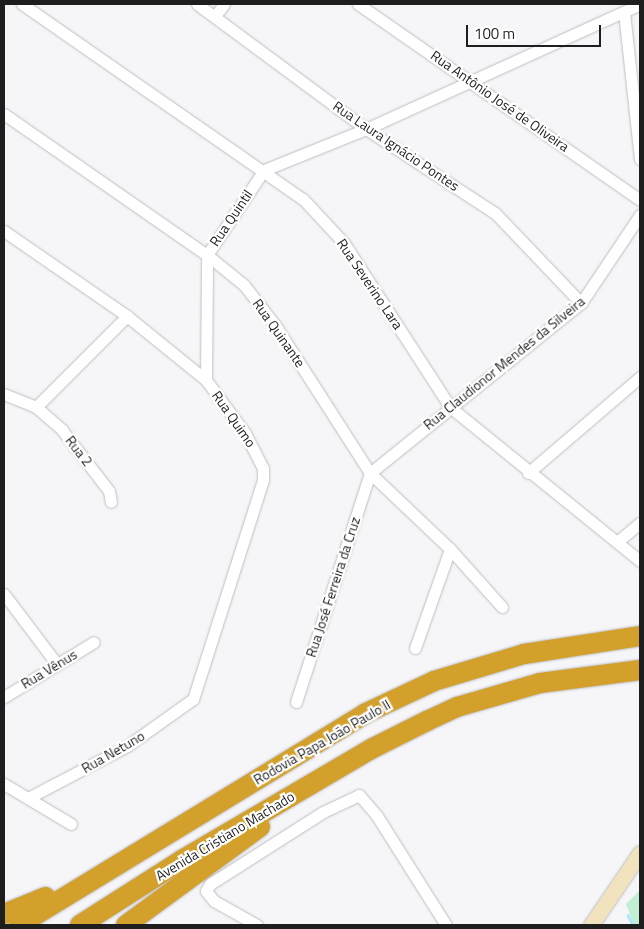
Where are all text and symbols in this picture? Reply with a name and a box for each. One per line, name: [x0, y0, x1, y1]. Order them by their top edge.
scale bar: [469, 15, 604, 47]
text: 100 m: [474, 22, 515, 45]
street label: Rua Antônio José de Oliveira: [428, 47, 572, 155]
street label: Rua Laura Ignácio Pontes: [330, 98, 462, 194]
street label: Rua Quintil: [206, 187, 256, 249]
street label: Rua Severino Lara: [333, 235, 407, 333]
street label: Rua Claudionor Mendes da Silveira: [420, 293, 588, 433]
street label: Rua Quinante: [249, 295, 309, 371]
street label: Rua Quimo: [208, 388, 260, 450]
street label: Rua 2: [62, 432, 96, 470]
street label: Rua José Ferreira da Cruz: [302, 515, 364, 659]
street label: Rua Vênus: [18, 646, 80, 692]
street label: Rodovia Papa João Paulo II: [251, 696, 393, 788]
street label: Rua Netuno: [79, 727, 147, 777]
street label: Avenida Cristiano Machado: [153, 788, 297, 884]

